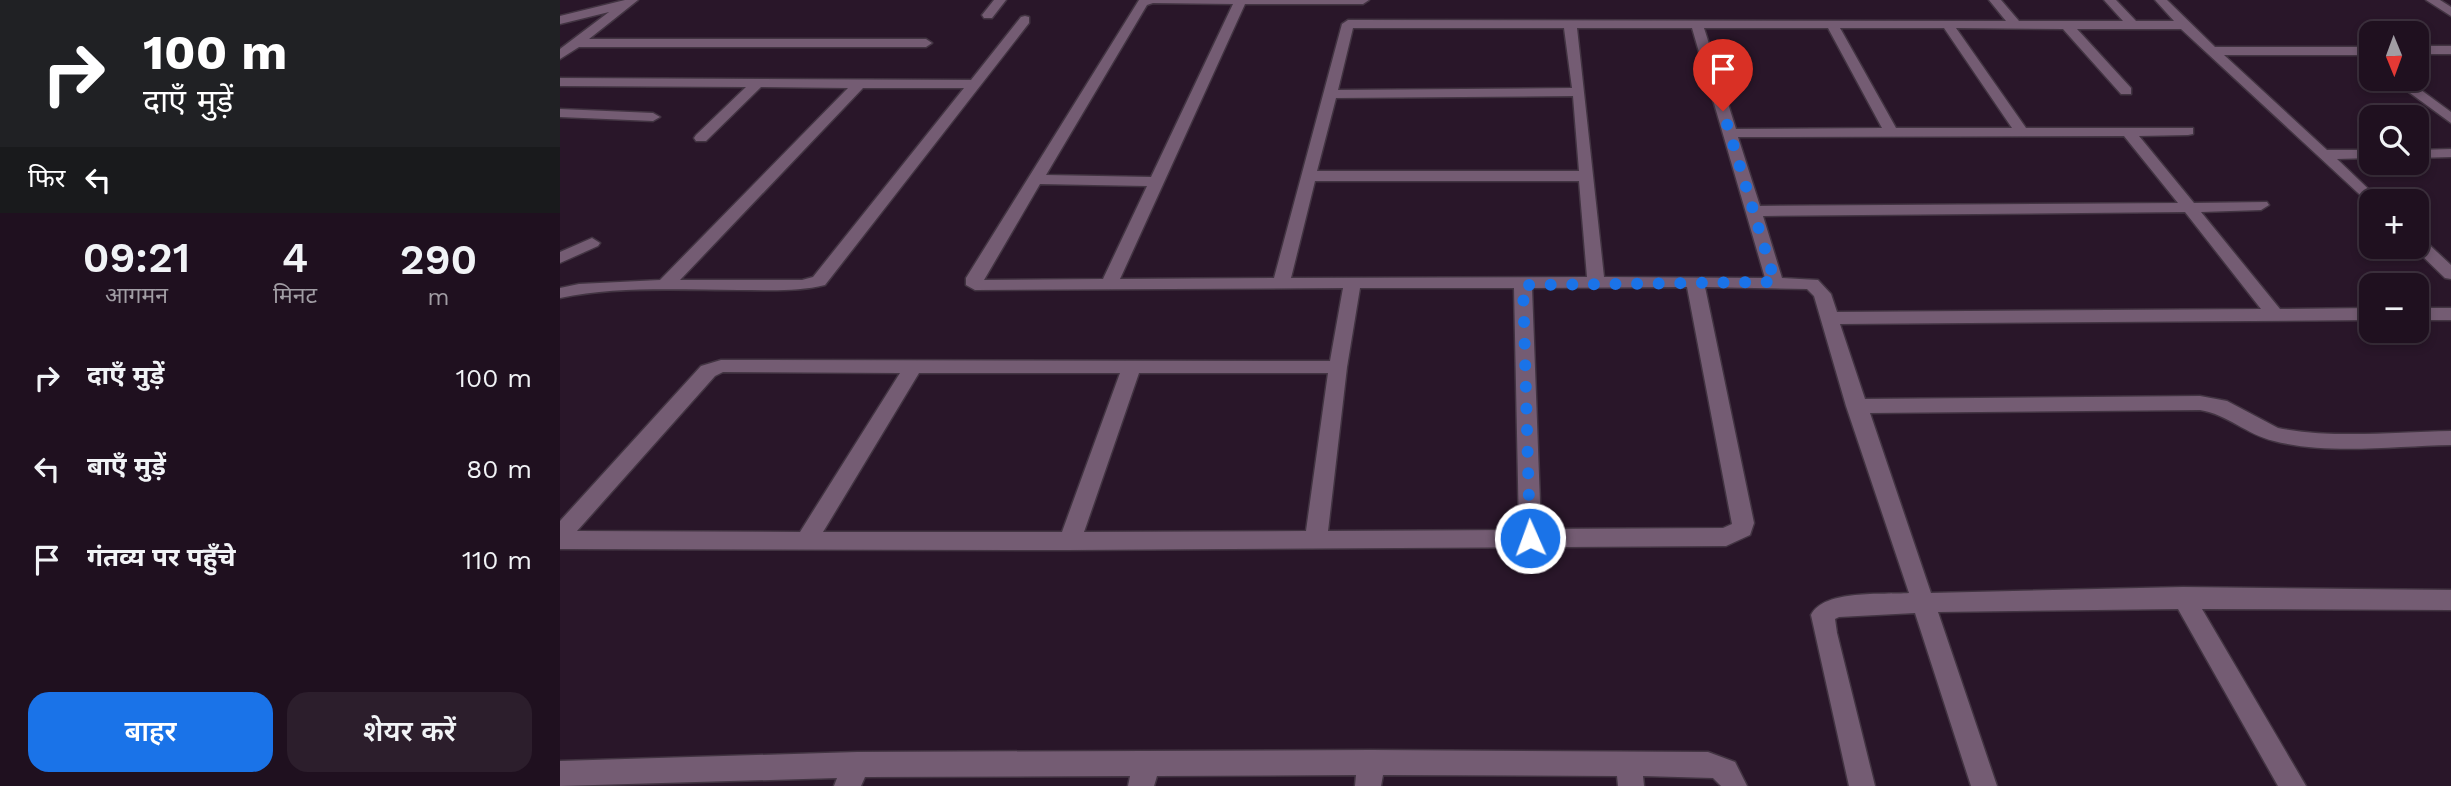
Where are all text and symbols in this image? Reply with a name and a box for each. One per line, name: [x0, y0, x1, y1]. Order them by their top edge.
north arrow: [2359, 21, 2429, 91]
map controls: [2359, 21, 2429, 343]
text: 100 m: [143, 23, 287, 81]
icon: right: [28, 28, 119, 119]
pin: [1693, 39, 1753, 111]
icon: arrive: [1704, 50, 1742, 88]
text: दाएँ मुड़ें: [143, 82, 233, 120]
button: search: [2359, 105, 2429, 175]
icon: left: [79, 161, 117, 199]
text: फिर: [28, 163, 65, 193]
button: +: [2359, 189, 2429, 259]
text: 09:21: [83, 233, 190, 282]
text: 4: [282, 233, 308, 282]
text: 290: [400, 235, 477, 284]
button: −: [2359, 273, 2429, 343]
text: आगमन: [105, 282, 168, 309]
text: मिनट: [273, 282, 317, 309]
text: m: [428, 284, 450, 311]
icon: right: [28, 359, 66, 397]
text: दाएँ मुड़ें: [87, 360, 164, 390]
text: 100 m: [456, 363, 532, 393]
icon: left: [28, 450, 66, 488]
text: बाएँ मुड़ें: [87, 451, 166, 481]
text: 80 m: [466, 454, 532, 484]
position arrow: [1493, 501, 1567, 575]
icon: arrive: [28, 541, 66, 579]
text: गंतव्य पर पहुँचे: [87, 542, 236, 572]
text: 110 m: [462, 545, 532, 575]
button: बाहर: [28, 692, 273, 772]
button: शेयर करें: [287, 692, 532, 772]

